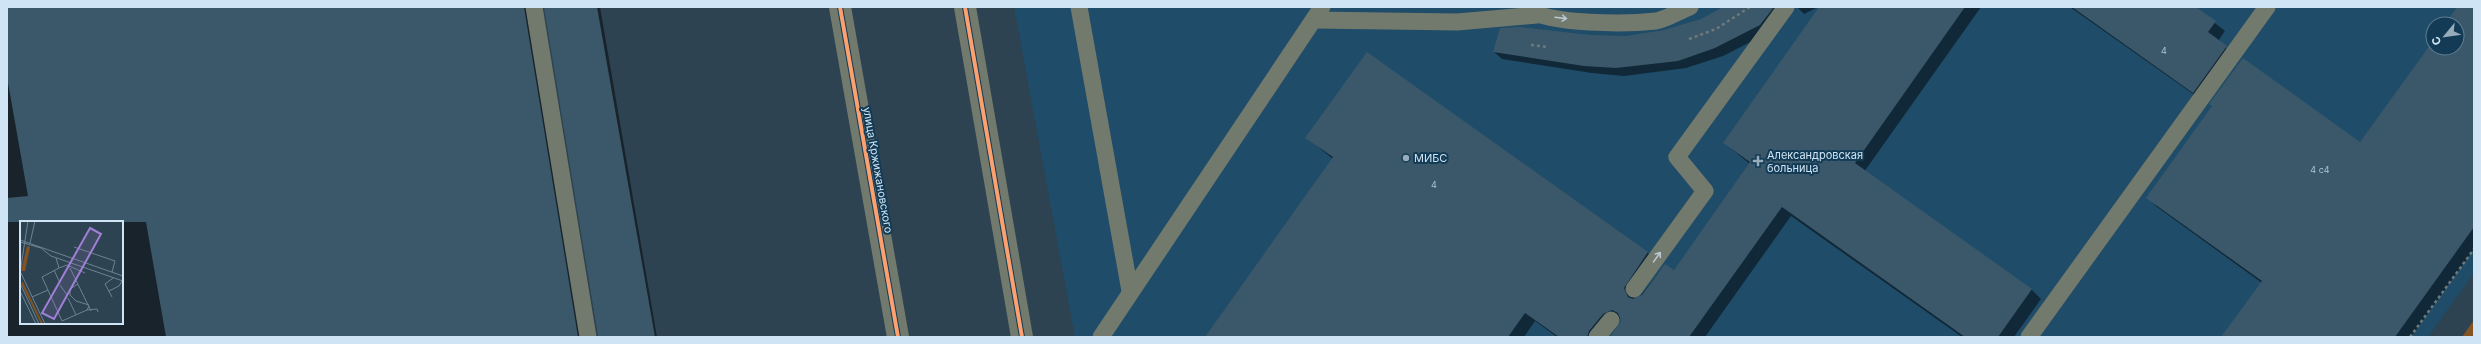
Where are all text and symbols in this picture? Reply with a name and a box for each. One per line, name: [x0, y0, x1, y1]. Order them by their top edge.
one-way arrow: [1554, 14, 1567, 22]
north arrow: [2425, 16, 2465, 56]
text: С: [2428, 34, 2444, 48]
house number: 4: [2161, 45, 2167, 56]
street label: улица Кржижановского: [860, 106, 896, 235]
place label: Александровская больница: [1767, 148, 1863, 175]
place label: МИБС: [1414, 151, 1447, 165]
marker: МИБС: [1401, 153, 1411, 163]
marker: Александровская больница: [1752, 155, 1764, 167]
house number: 4 с4: [2310, 164, 2330, 175]
house number: 4: [1431, 179, 1437, 190]
inset map: [20, 221, 123, 324]
one-way arrow: [1653, 252, 1661, 263]

